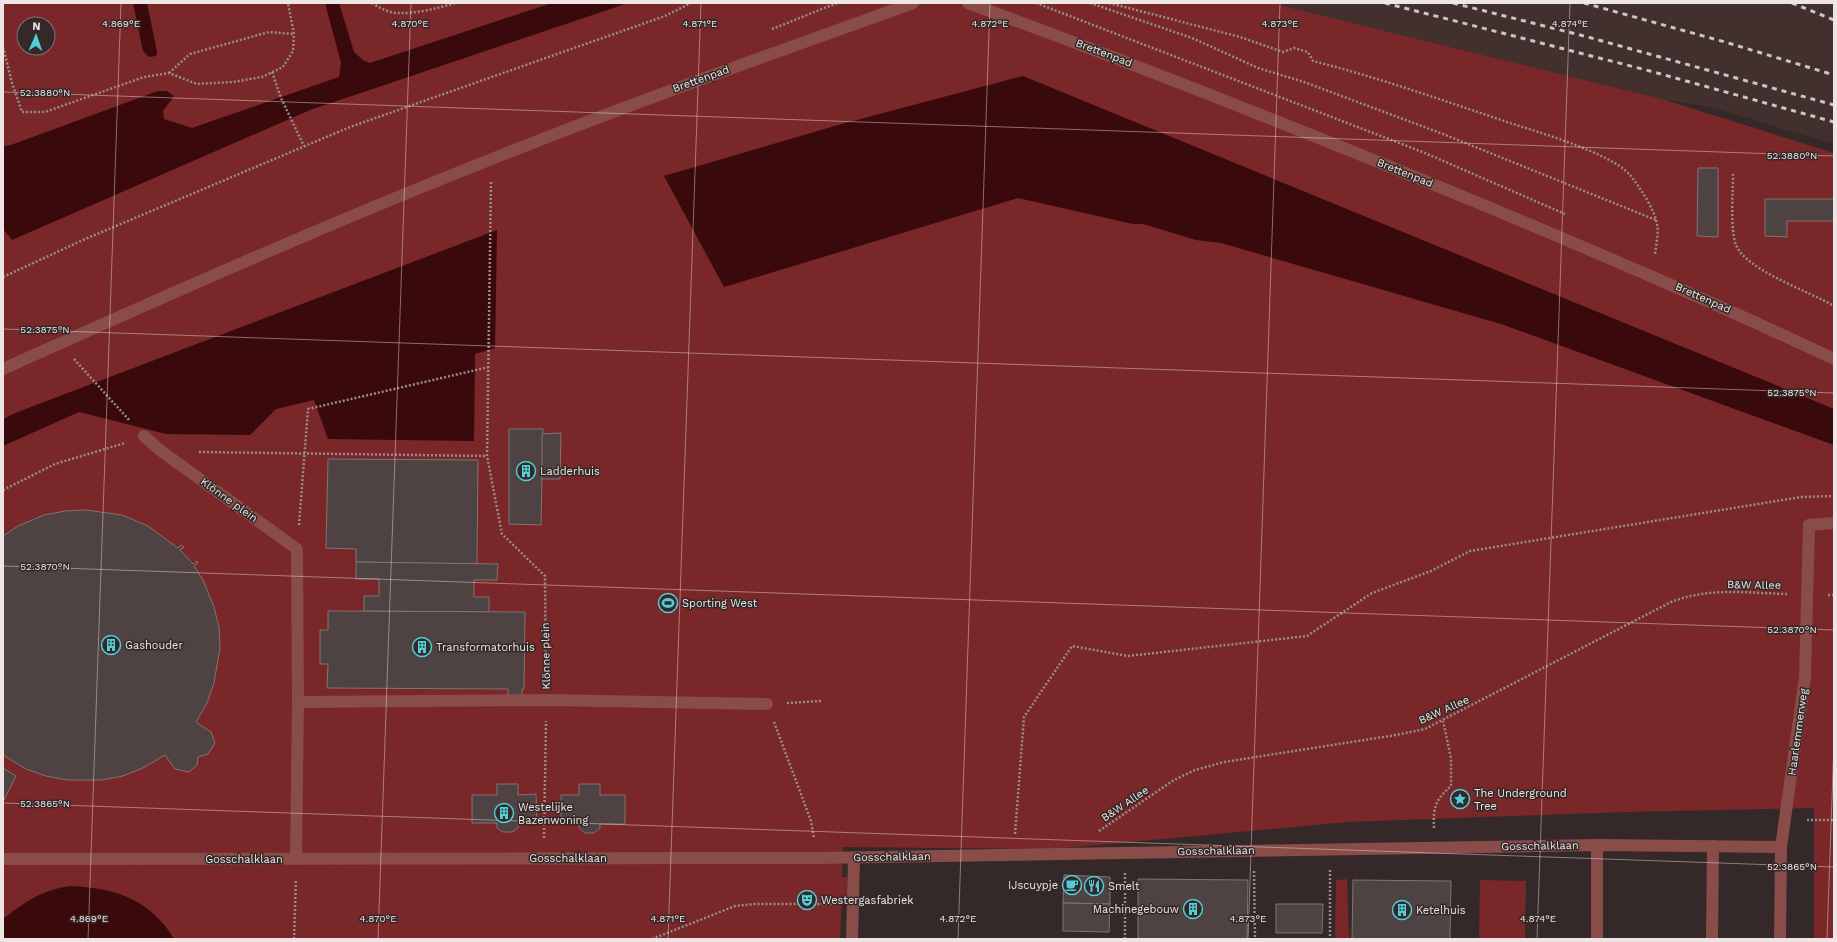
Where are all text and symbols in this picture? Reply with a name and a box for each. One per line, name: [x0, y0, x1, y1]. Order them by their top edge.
north arrow: [16, 16, 56, 56]
text: 4.869°E: [102, 18, 140, 29]
text: 4.870°E: [391, 18, 429, 29]
text: 4.871°E: [683, 18, 717, 29]
text: 4.872°E: [972, 18, 1008, 29]
text: 4.873°E: [1262, 18, 1298, 29]
text: 4.874°E: [1552, 18, 1588, 29]
text: N: [32, 20, 41, 33]
street label: Brettenpad: [1074, 36, 1134, 70]
street label: Brettenpad: [671, 63, 731, 95]
text: 52.3880°N: [20, 87, 70, 98]
text: 52.3880°N: [1767, 150, 1817, 161]
street label: Brettenpad: [1375, 156, 1435, 190]
street label: Brettenpad: [1673, 280, 1733, 316]
text: 52.3875°N: [20, 324, 70, 335]
text: 52.3875°N: [1767, 387, 1817, 398]
building icon: Ladderhuis: [515, 460, 537, 482]
place label: Ladderhuis: [540, 465, 600, 478]
street label: Klönne plein: [198, 475, 260, 525]
text: 52.3870°N: [20, 561, 70, 572]
street label: B&W Allee: [1727, 578, 1781, 592]
sports icon: Sporting West: [657, 592, 679, 614]
place label: Sporting West: [682, 597, 758, 610]
street label: Klönne plein: [539, 622, 553, 690]
text: 52.3870°N: [1767, 624, 1817, 635]
building icon: Gashouder: [100, 634, 122, 656]
building icon: Transformatorhuis: [411, 636, 433, 658]
place label: Gashouder: [125, 639, 183, 652]
place label: Transformatorhuis: [436, 641, 535, 654]
street label: Haarlemmerweg: [1785, 688, 1811, 776]
street label: B&W Allee: [1417, 693, 1471, 727]
street label: B&W Allee: [1099, 783, 1151, 825]
place label: The Underground Tree: [1474, 787, 1567, 813]
place icon: The Underground Tree: [1449, 788, 1471, 810]
text: 52.3865°N: [20, 798, 70, 809]
place label: Westelijke Bazenwoning: [518, 801, 588, 827]
building icon: Westelijke Bazenwoning: [493, 802, 515, 824]
street label: Gosschalklaan: [1501, 839, 1579, 853]
street label: Gosschalklaan: [1177, 844, 1255, 858]
street label: Gosschalklaan: [853, 850, 931, 864]
street label: Gosschalklaan: [529, 852, 607, 865]
street label: Gosschalklaan: [205, 853, 283, 866]
text: 52.3865°N: [1767, 861, 1817, 872]
cafe icon: IJscuypje: [1061, 874, 1083, 896]
restaurant icon: Smelt: [1083, 875, 1105, 897]
place label: IJscuypje: [1008, 879, 1058, 892]
place label: Smelt: [1108, 880, 1140, 893]
theatre icon: Westergasfabriek: [796, 889, 818, 911]
place label: Westergasfabriek: [821, 894, 914, 907]
building icon: Machinegebouw: [1182, 898, 1204, 920]
building icon: Ketelhuis: [1391, 899, 1413, 921]
place label: Machinegebouw: [1093, 903, 1179, 916]
place label: Ketelhuis: [1416, 904, 1466, 917]
text: 4.869°E: [70, 913, 108, 924]
text: 4.870°E: [359, 913, 397, 924]
text: 4.871°E: [651, 913, 685, 924]
text: 4.872°E: [940, 913, 976, 924]
text: 4.873°E: [1230, 913, 1266, 924]
text: 4.874°E: [1520, 913, 1556, 924]

